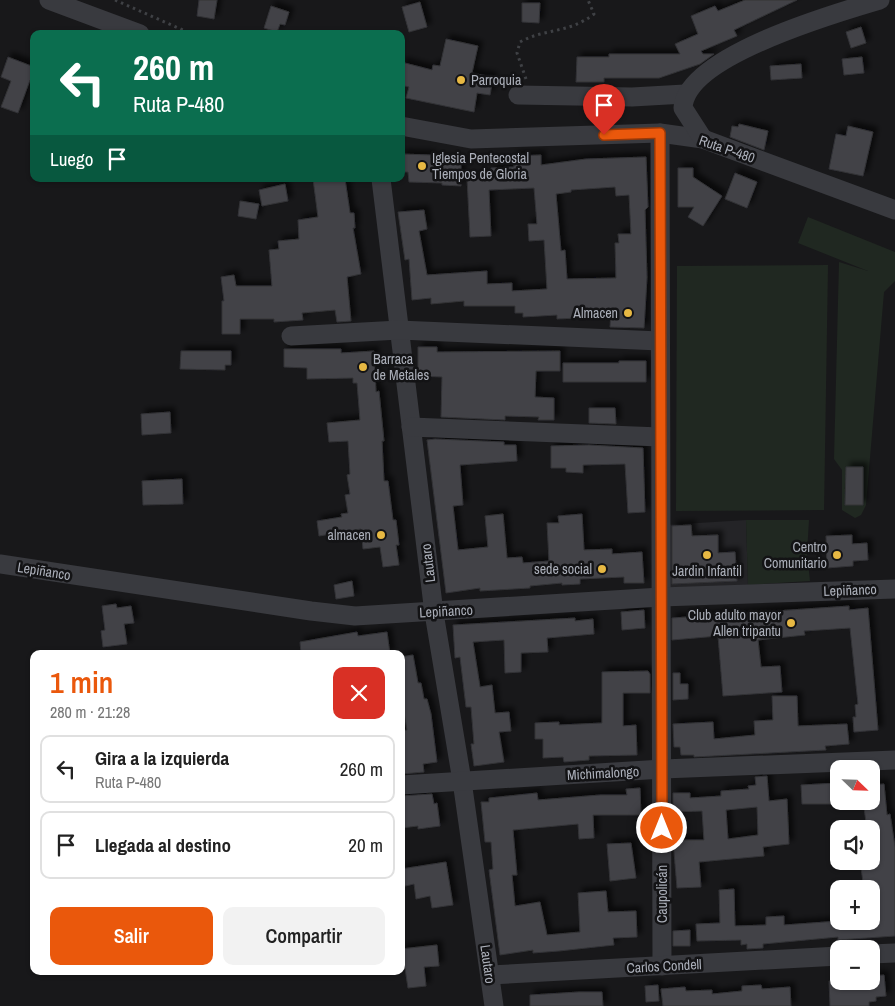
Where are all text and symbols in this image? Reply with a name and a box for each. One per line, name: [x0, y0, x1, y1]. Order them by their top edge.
text: 260 m: [133, 44, 214, 91]
icon: left: [50, 50, 115, 115]
place label: Parroquia: [471, 71, 522, 89]
marker: Parroquia: [455, 74, 467, 86]
pin: [583, 84, 625, 135]
text: Ruta P-480: [133, 89, 224, 119]
icon: arrive: [590, 91, 618, 119]
street label: Ruta P-480: [697, 131, 757, 167]
icon: arrive: [103, 145, 131, 173]
text: Luego: [50, 146, 93, 172]
place label: Iglesia Pentecostal Tiempos de Gloria: [432, 149, 529, 183]
marker: Iglesia Pentecostal Tiempos de Gloria: [416, 160, 428, 172]
place label: Almacen: [572, 304, 618, 322]
marker: Almacen: [622, 307, 634, 319]
place label: Barraca de Metales: [373, 350, 429, 384]
marker: Barraca de Metales: [357, 361, 369, 373]
place label: almacen: [328, 526, 371, 544]
marker: almacen: [375, 529, 387, 541]
place label: Centro Comunitario: [764, 538, 827, 572]
street label: Lautaro: [417, 543, 439, 583]
marker: Jardin Infantil: [701, 549, 713, 561]
marker: Centro Comunitario: [831, 549, 843, 561]
street label: Lepiñanco: [16, 558, 72, 584]
place label: sede social: [534, 560, 592, 578]
place label: Jardin Infantil: [672, 562, 742, 580]
marker: sede social: [596, 563, 608, 575]
street label: Lepiñanco: [823, 580, 877, 600]
street label: Lepiñanco: [419, 601, 473, 621]
place label: Club adulto mayor Allen tripantu: [688, 606, 781, 640]
marker: Club adulto mayor Allen tripantu: [785, 617, 797, 629]
text: 1 min: [50, 662, 113, 702]
button: close: [333, 667, 385, 719]
text: 280 m · 21:28: [50, 701, 130, 723]
text: Gira a la izquierda: [95, 745, 229, 771]
icon: left: [52, 755, 80, 783]
text: 260 m: [340, 756, 383, 782]
north arrow: [830, 760, 880, 810]
map controls: [830, 760, 880, 990]
street label: Michimalongo: [567, 762, 639, 784]
text: Ruta P-480: [95, 771, 161, 793]
position arrow: [635, 801, 687, 853]
button: sound: [830, 820, 880, 870]
icon: arrive: [52, 831, 80, 859]
text: Llegada al destino: [95, 832, 231, 858]
text: 20 m: [348, 832, 383, 858]
street label: Caupolicán: [653, 865, 671, 923]
button: +: [830, 880, 880, 930]
button: Salir: [50, 907, 213, 965]
button: Compartir: [223, 907, 385, 965]
button: −: [830, 940, 880, 990]
street label: Lautaro: [476, 943, 500, 985]
street label: Carlos Condell: [626, 955, 702, 977]

